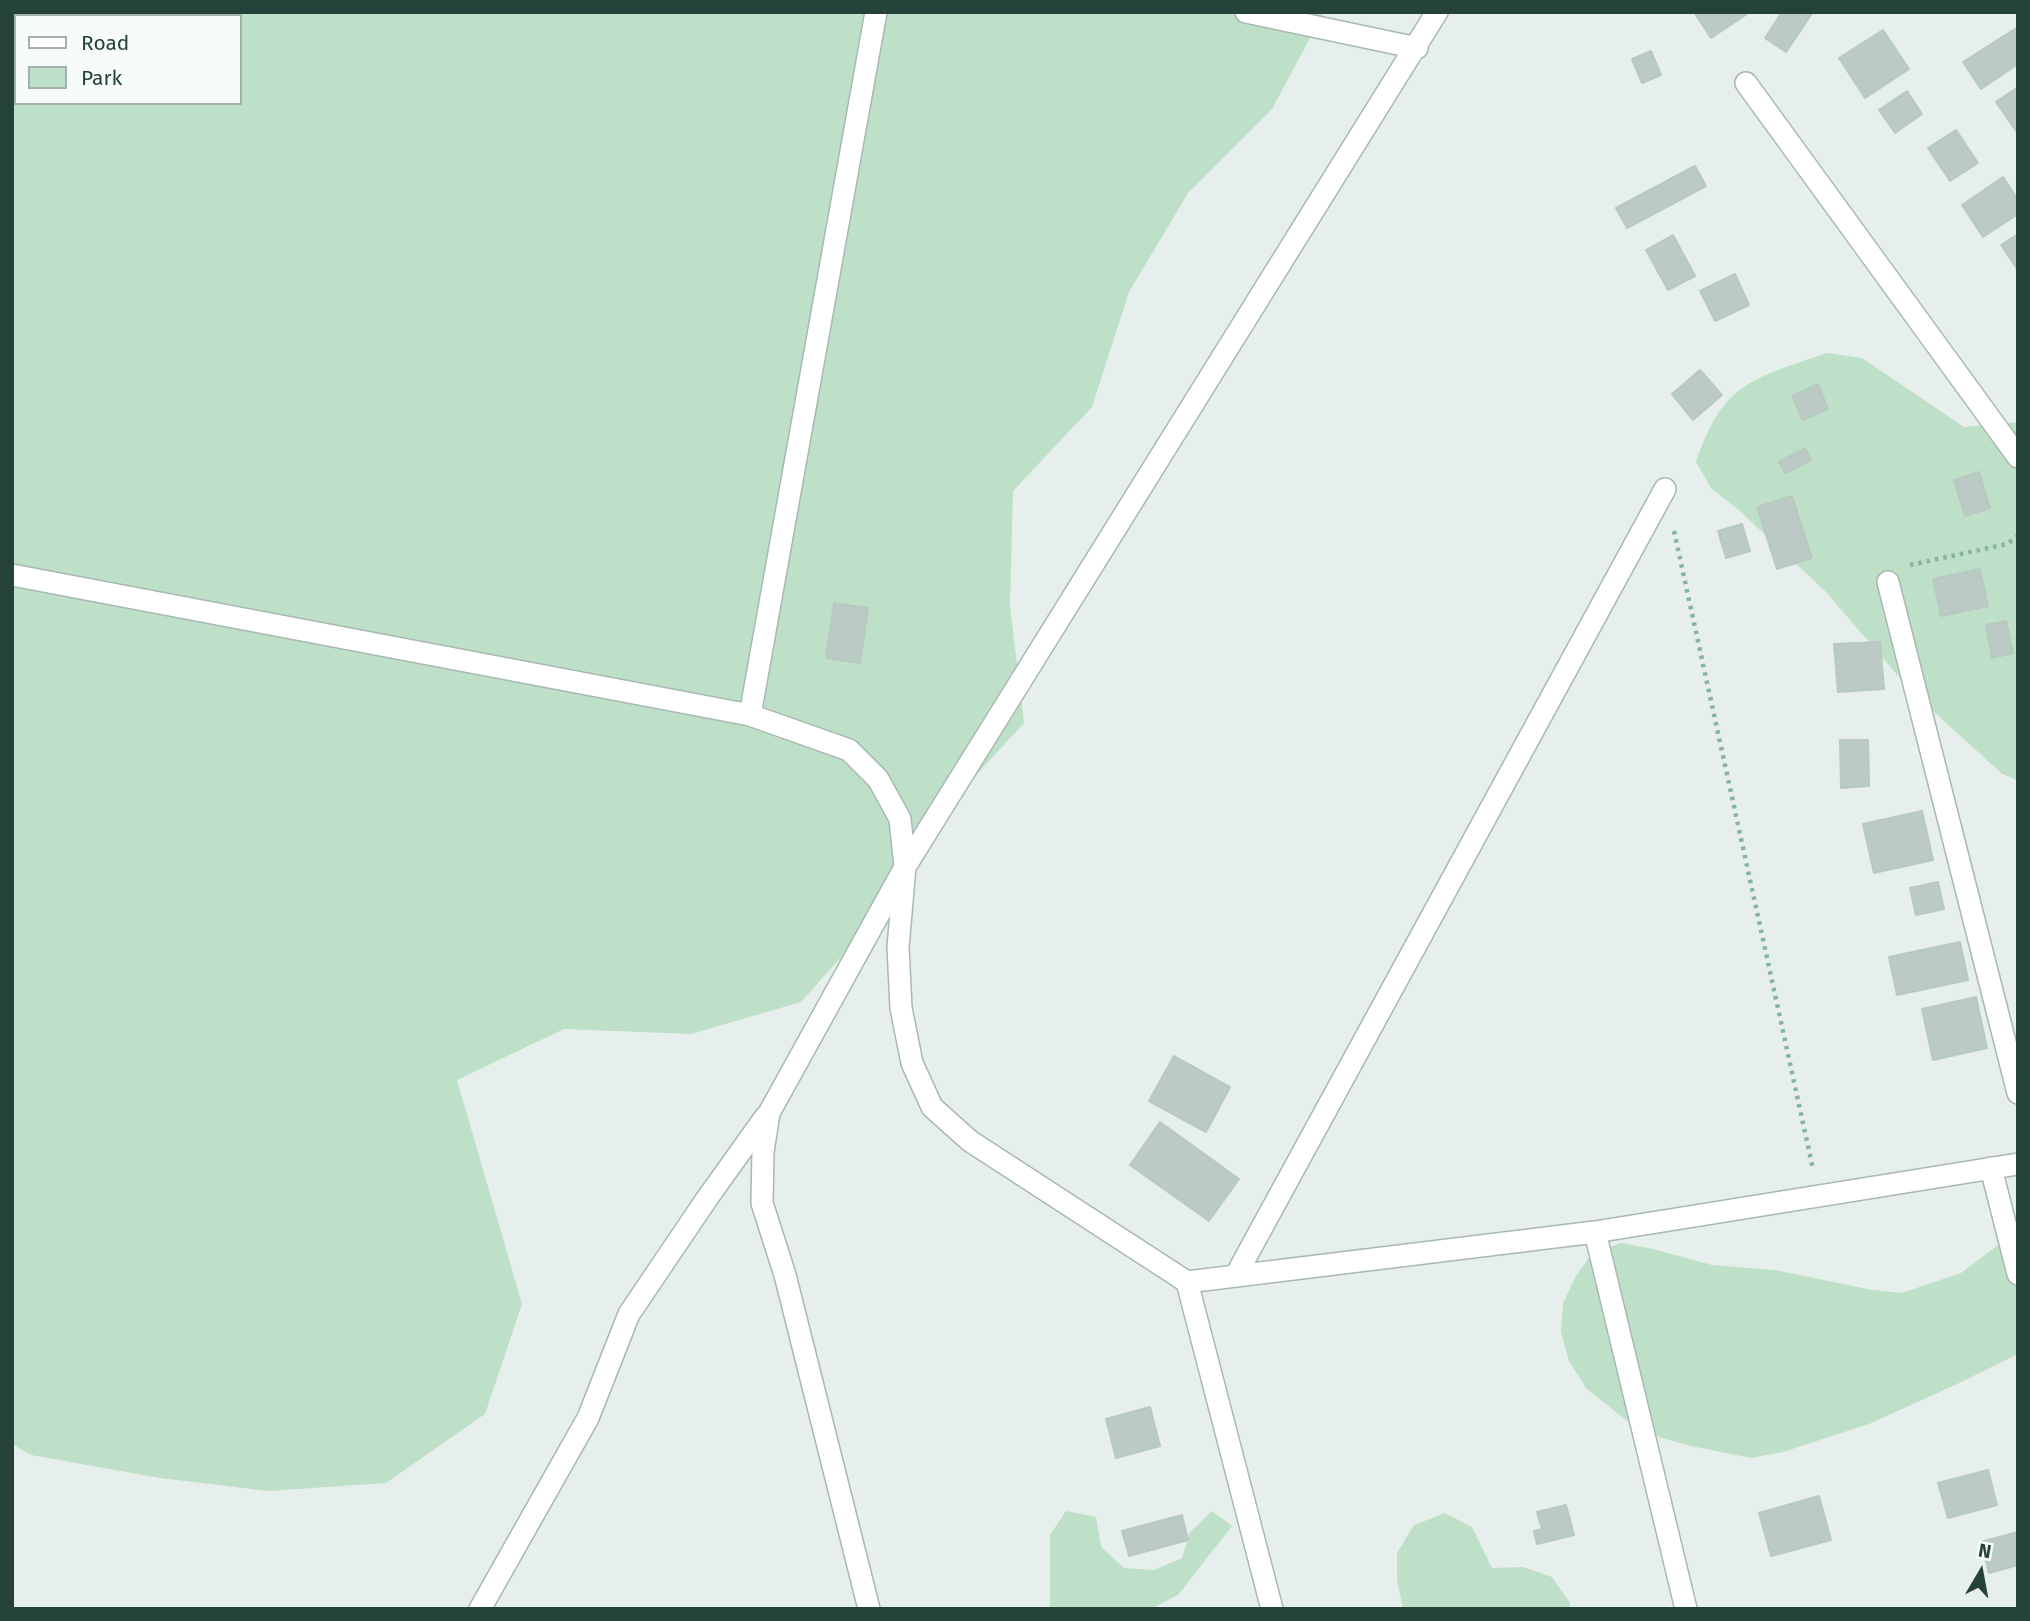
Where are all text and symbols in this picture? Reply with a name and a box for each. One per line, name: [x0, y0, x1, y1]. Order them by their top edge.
legend: [14, 14, 242, 105]
text: Road: [81, 30, 129, 56]
text: Park: [81, 65, 122, 91]
north arrow: [1946, 1537, 2016, 1607]
text: N: [1977, 1538, 1993, 1563]

